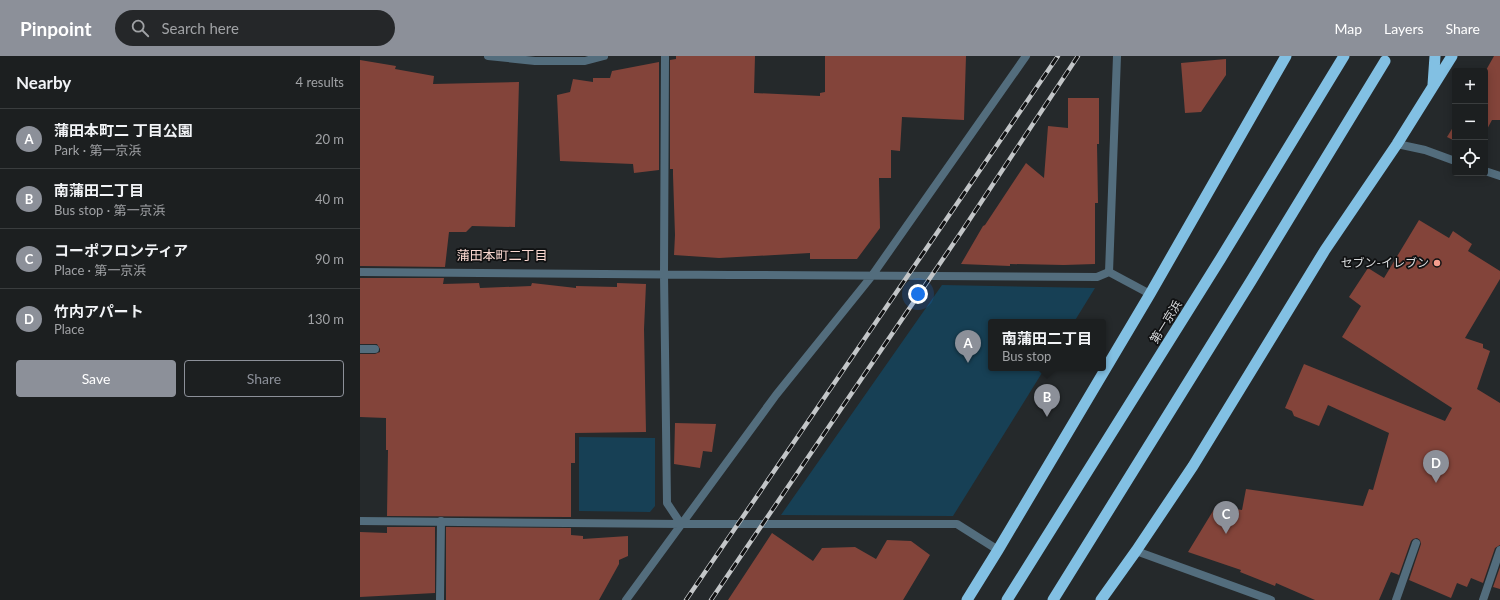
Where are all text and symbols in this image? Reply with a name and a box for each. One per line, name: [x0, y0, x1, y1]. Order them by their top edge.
search box: [115, 10, 395, 46]
text: Pinpoint: [20, 17, 91, 40]
icon: search: [129, 17, 151, 39]
text: Search here: [161, 19, 239, 37]
text: Map: [1334, 20, 1362, 37]
text: Layers: [1384, 20, 1424, 37]
text: Share: [1446, 20, 1480, 37]
map controls: [1452, 68, 1488, 176]
button: +: [1452, 68, 1488, 104]
text: Nearby: [16, 72, 71, 93]
text: 4 results: [296, 74, 344, 90]
button: −: [1452, 104, 1488, 140]
text: 蒲田本町二 丁目公園: [54, 121, 193, 139]
text: A: [24, 131, 34, 147]
text: 20 m: [315, 131, 344, 147]
button: locate: [1452, 140, 1488, 176]
text: Park · 第一京浜: [54, 142, 141, 158]
text: 南蒲田二丁目: [54, 181, 144, 199]
text: B: [25, 191, 33, 207]
text: 40 m: [315, 191, 344, 207]
text: Bus stop · 第一京浜: [54, 202, 165, 218]
text: コーポフロンティア: [54, 241, 188, 259]
district label: 蒲田本町二丁目: [456, 247, 548, 263]
text: C: [25, 251, 33, 267]
text: 90 m: [315, 251, 344, 267]
place label: セブン-イレブン: [1341, 255, 1429, 270]
marker: セブン-イレブン: [1432, 258, 1442, 268]
text: Place · 第一京浜: [54, 262, 146, 278]
your location: [908, 284, 928, 304]
street label: 第一京浜: [1146, 297, 1185, 346]
text: 竹内アパート: [54, 302, 144, 320]
text: D: [24, 311, 34, 327]
text: 130 m: [307, 311, 344, 327]
popup: [988, 319, 1106, 371]
text: Place: [54, 321, 84, 337]
text: 南蒲田二丁目: [1002, 329, 1092, 347]
pin: A: [955, 330, 981, 363]
text: Bus stop: [1002, 348, 1051, 364]
button: Save: [16, 360, 176, 397]
button: Share: [184, 360, 344, 397]
pin: B: [1034, 384, 1060, 417]
pin: D: [1423, 450, 1449, 483]
pin: C: [1213, 501, 1239, 534]

